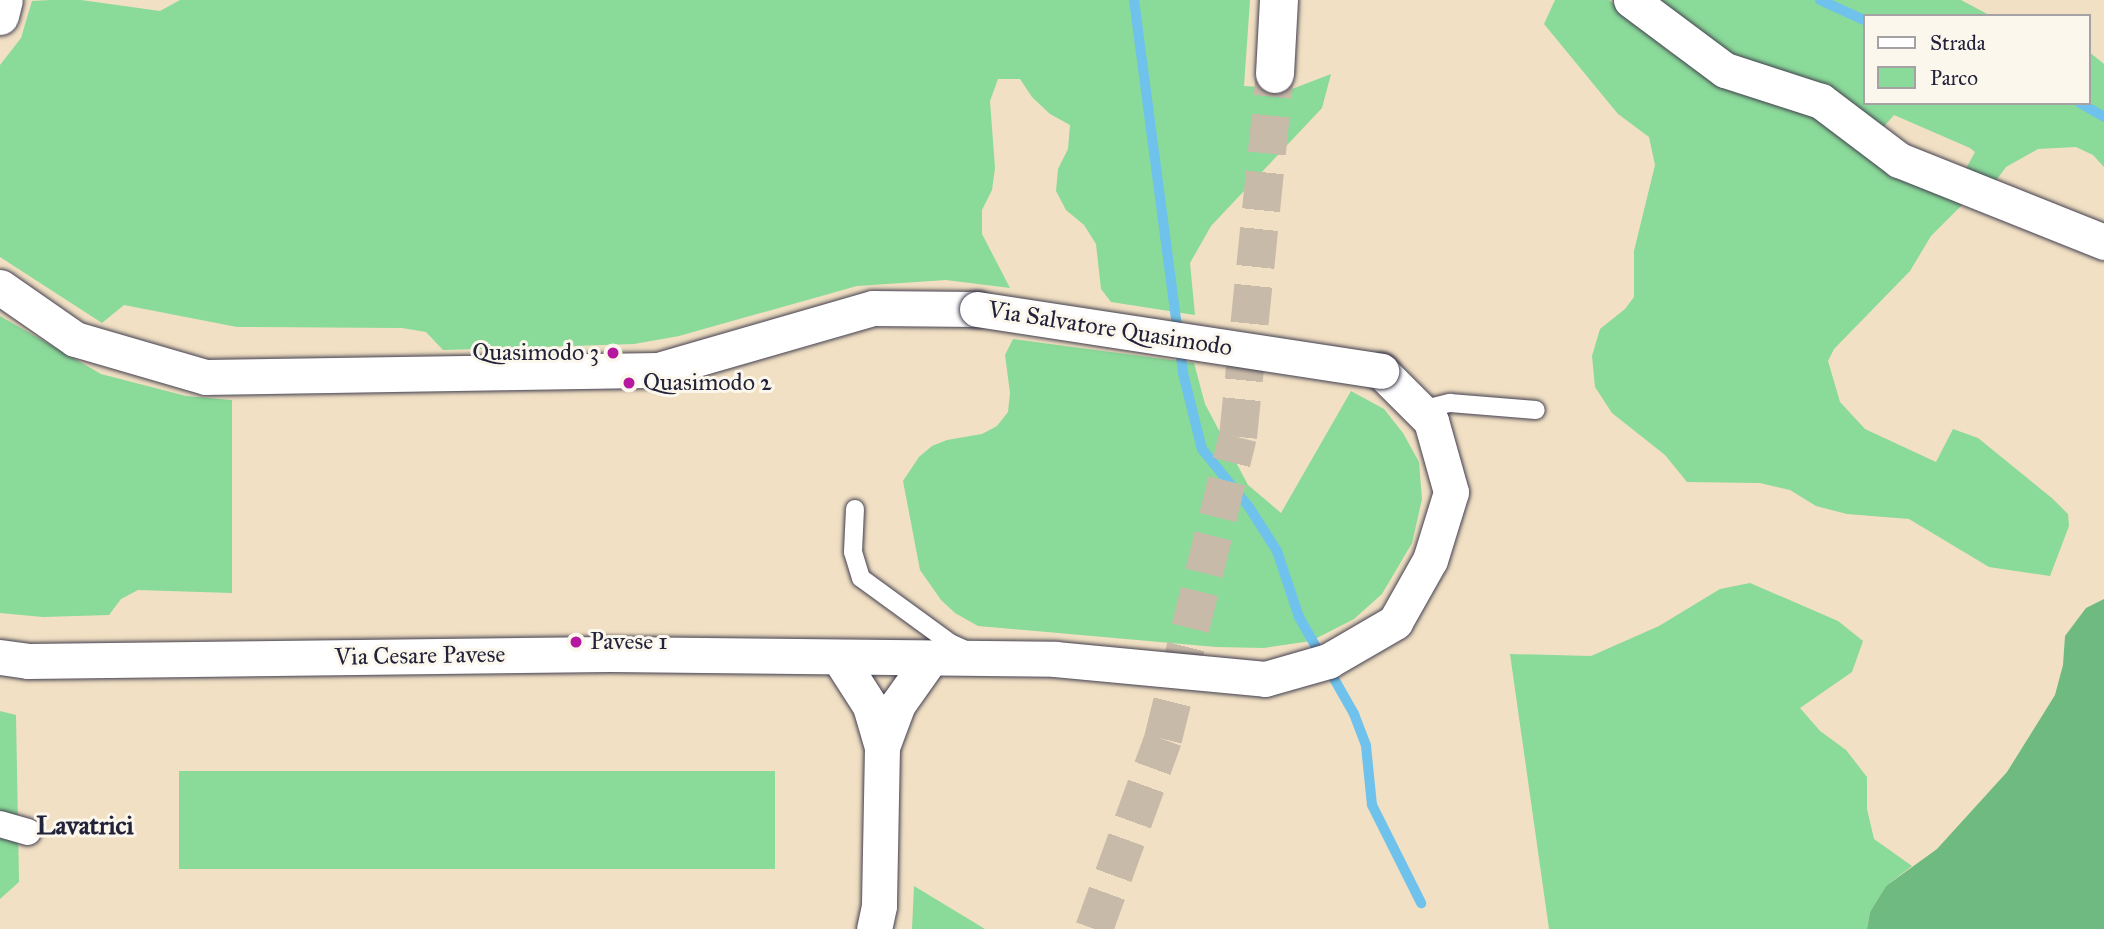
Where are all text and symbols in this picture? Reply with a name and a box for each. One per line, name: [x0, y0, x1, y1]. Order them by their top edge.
legend: [1862, 14, 2090, 105]
text: Strada: [1930, 30, 1986, 56]
text: Parco: [1930, 65, 1978, 91]
street label: Via Salvatore Quasimodo: [986, 295, 1234, 363]
place label: Quasimodo 3: [472, 339, 599, 367]
marker: Quasimodo 3: [605, 345, 621, 361]
place label: Quasimodo 2: [643, 369, 772, 397]
marker: Quasimodo 2: [621, 375, 637, 391]
place label: Pavese 1: [590, 628, 668, 656]
marker: Pavese 1: [568, 634, 584, 650]
street label: Via Cesare Pavese: [334, 640, 506, 672]
district label: Lavatrici: [36, 810, 134, 842]

